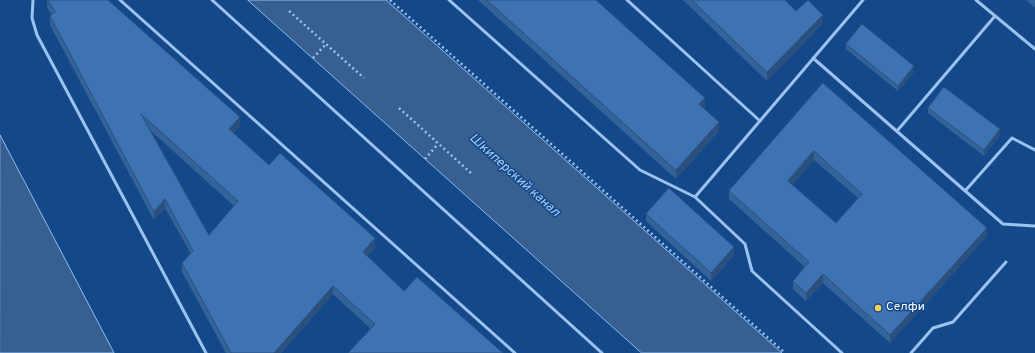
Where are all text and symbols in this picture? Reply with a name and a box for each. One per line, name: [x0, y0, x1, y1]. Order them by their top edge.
water label: Шкиперский канал: [465, 131, 563, 221]
place label: Селфи: [886, 301, 925, 315]
marker: Селфи: [873, 303, 883, 313]

